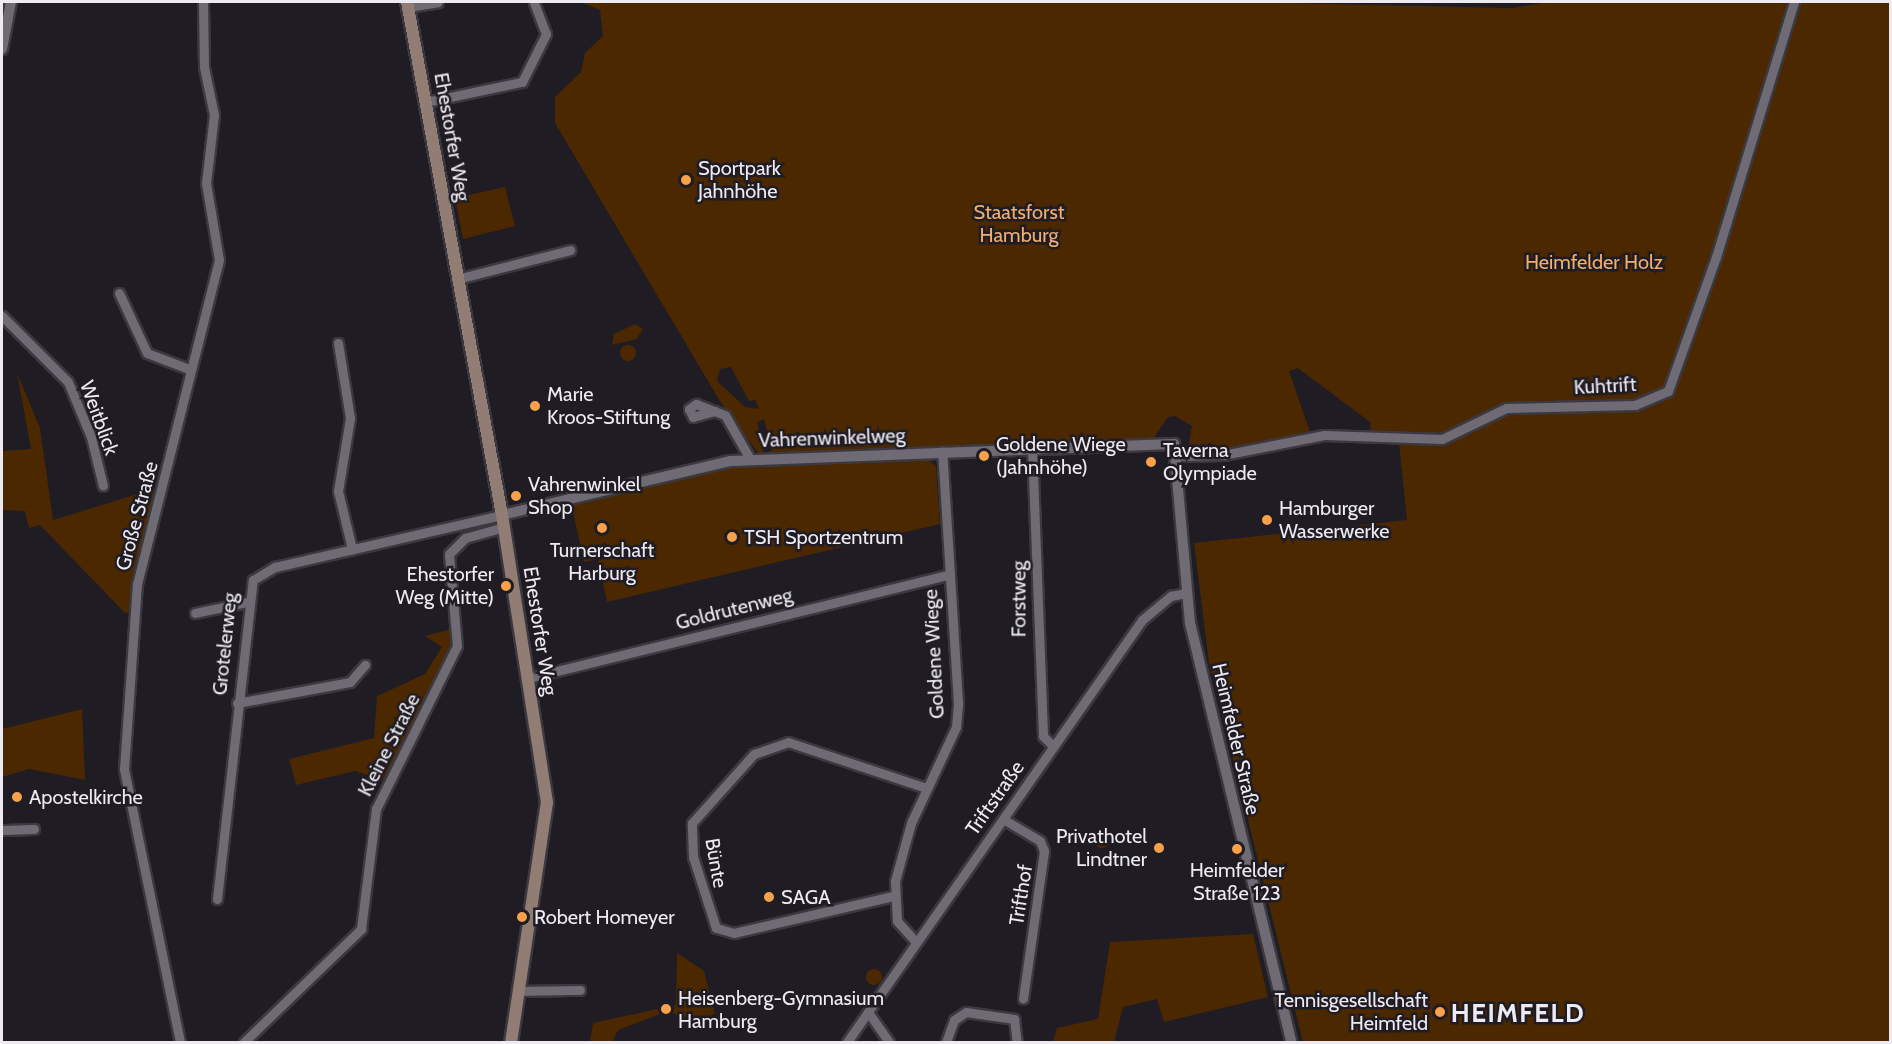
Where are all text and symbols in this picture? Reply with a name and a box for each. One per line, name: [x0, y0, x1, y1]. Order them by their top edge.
street label: Ehestorfer Weg: [429, 71, 475, 203]
place label: Sportpark Jahnhöhe: [698, 156, 781, 203]
marker: Sportpark Jahnhöhe: [679, 173, 693, 187]
park label: Staatsforst Hamburg: [974, 200, 1064, 247]
park label: Heimfelder Holz: [1525, 250, 1663, 274]
street label: Kuhtrift: [1573, 372, 1637, 400]
street label: Weitblick: [74, 378, 124, 458]
place label: Marie Kroos-Stiftung: [547, 382, 670, 429]
marker: Marie Kroos-Stiftung: [528, 399, 542, 413]
street label: Vahrenwinkelweg: [758, 423, 906, 453]
place label: Goldene Wiege (Jahnhöhe): [996, 432, 1126, 479]
place label: Taverna Olympiade: [1163, 438, 1257, 485]
marker: Goldene Wiege (Jahnhöhe): [977, 449, 991, 463]
marker: Taverna Olympiade: [1144, 455, 1158, 469]
street label: Große Straße: [111, 459, 163, 573]
place label: Vahrenwinkel Shop: [528, 472, 641, 519]
marker: Vahrenwinkel Shop: [509, 489, 523, 503]
place label: Hamburger Wasserwerke: [1279, 496, 1390, 543]
marker: Hamburger Wasserwerke: [1260, 513, 1274, 527]
marker: Turnerschaft Harburg: [595, 521, 609, 535]
place label: TSH Sportzentrum: [744, 525, 903, 549]
marker: TSH Sportzentrum: [725, 530, 739, 544]
place label: Turnerschaft Harburg: [550, 538, 654, 585]
street label: Forstweg: [1007, 561, 1031, 637]
place label: Ehestorfer Weg (Mitte): [396, 562, 494, 609]
street label: Ehestorfer Weg: [518, 565, 562, 697]
marker: Ehestorfer Weg (Mitte): [499, 579, 513, 593]
street label: Goldrutenweg: [673, 583, 795, 635]
street label: Goldene Wiege: [919, 589, 949, 719]
street label: Grotelerweg: [208, 592, 242, 696]
street label: Heimfelder Straße: [1207, 661, 1265, 817]
street label: Kleine Straße: [353, 690, 425, 800]
street label: Triftstraße: [961, 756, 1029, 840]
place label: Apostelkirche: [29, 785, 143, 809]
marker: Apostelkirche: [10, 790, 24, 804]
place label: Privathotel Lindtner: [1056, 825, 1147, 872]
street label: Bünte: [700, 836, 732, 890]
marker: Privathotel Lindtner: [1152, 841, 1166, 855]
marker: Heimfelder Straße 123: [1230, 842, 1244, 856]
place label: Heimfelder Straße 123: [1190, 858, 1284, 905]
street label: Trifthof: [1004, 863, 1038, 927]
place label: SAGA: [781, 885, 831, 909]
marker: SAGA: [762, 890, 776, 904]
place label: Robert Homeyer: [534, 905, 675, 929]
marker: Robert Homeyer: [515, 910, 529, 924]
place label: Heisenberg-Gymnasium Hamburg: [678, 986, 884, 1033]
place label: Tennisgesellschaft Heimfeld: [1275, 988, 1428, 1035]
district label: HEIMFELD: [1451, 998, 1585, 1030]
marker: Heisenberg-Gymnasium Hamburg: [659, 1002, 673, 1016]
marker: Tennisgesellschaft Heimfeld: [1433, 1005, 1447, 1019]

